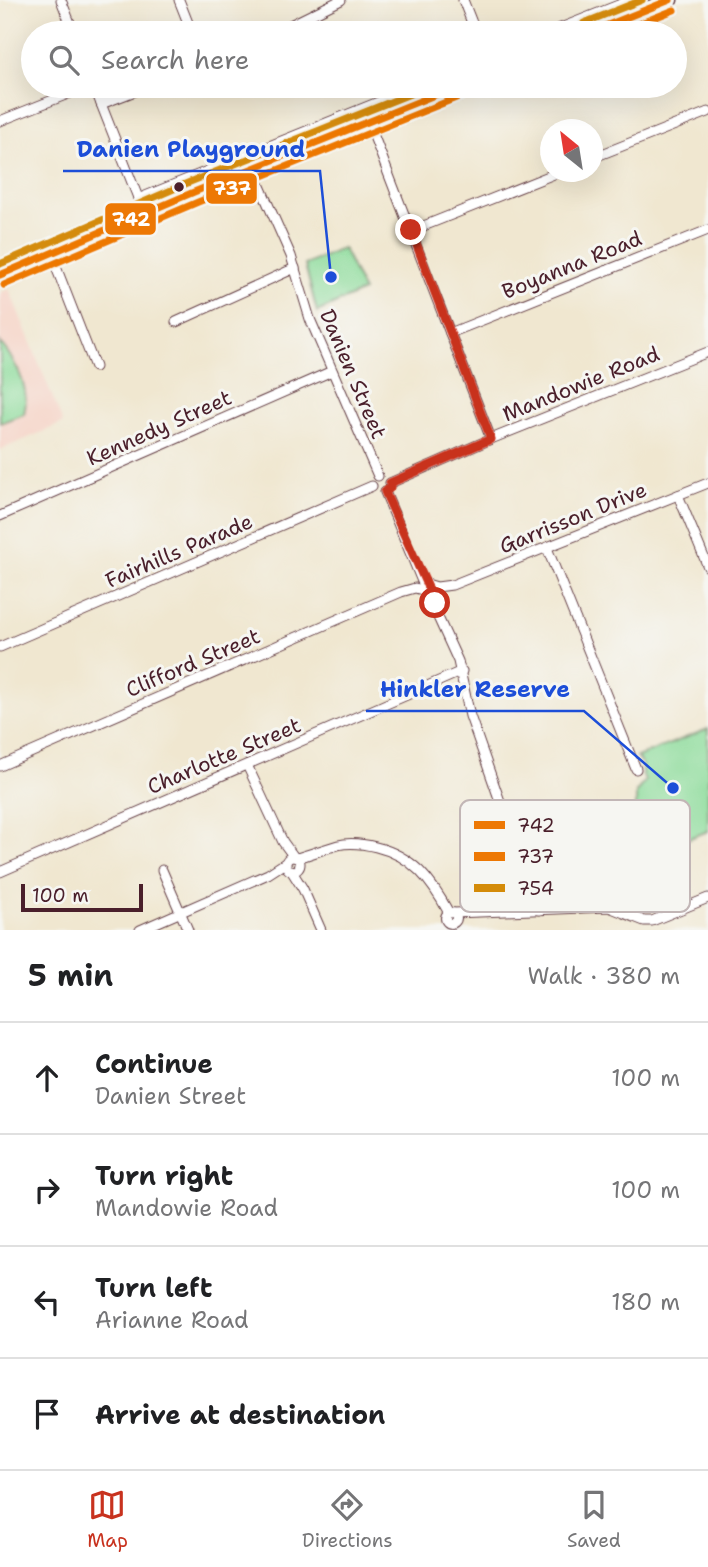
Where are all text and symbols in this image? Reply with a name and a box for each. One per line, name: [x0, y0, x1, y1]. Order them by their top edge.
search box: [21, 21, 687, 98]
icon: search: [45, 41, 83, 79]
text: Search here: [101, 42, 250, 77]
north arrow: [540, 119, 603, 182]
callout: Danien Playground: [63, 127, 320, 171]
text: Danien Playground: [77, 134, 306, 164]
line badge: 737: [205, 172, 258, 205]
text: 737: [213, 176, 251, 201]
unlabelled marker: [172, 180, 186, 194]
line badge: 742: [104, 202, 157, 236]
text: 742: [112, 207, 150, 232]
route end: [395, 214, 426, 245]
street label: Boyanna Road: [498, 224, 646, 306]
street label: Danien Street: [313, 305, 393, 443]
street label: Mandowie Road: [498, 340, 664, 428]
street label: Kennedy Street: [82, 384, 236, 472]
street label: Garrisson Drive: [495, 476, 651, 560]
street label: Fairhills Parade: [101, 507, 257, 595]
route start: [419, 587, 450, 618]
street label: Clifford Street: [122, 622, 264, 704]
callout: Hinkler Reserve: [366, 667, 584, 711]
text: Hinkler Reserve: [380, 674, 570, 704]
street label: Charlotte Street: [143, 711, 305, 801]
legend: [460, 800, 690, 912]
text: 742: [517, 813, 555, 838]
text: 737: [517, 844, 554, 869]
text: 754: [517, 876, 554, 901]
scale bar: [21, 881, 144, 913]
text: 100 m: [32, 883, 89, 908]
text: 5 min: [28, 955, 113, 996]
text: Walk · 380 m: [527, 961, 680, 991]
text: Continue: [95, 1046, 213, 1081]
icon: ahead: [28, 1059, 66, 1097]
text: 100 m: [611, 1063, 680, 1093]
text: Danien Street: [95, 1081, 246, 1111]
text: Turn right: [95, 1158, 233, 1193]
icon: right: [28, 1171, 66, 1209]
text: 100 m: [611, 1175, 680, 1205]
text: Mandowie Road: [95, 1193, 278, 1223]
text: Turn left: [95, 1270, 212, 1305]
icon: left: [28, 1283, 66, 1321]
text: 180 m: [611, 1287, 680, 1317]
text: Arianne Road: [95, 1305, 249, 1335]
icon: arrive: [28, 1395, 66, 1433]
text: Arrive at destination: [95, 1397, 385, 1432]
tab: Map: [87, 1486, 128, 1553]
tab: Directions: [302, 1486, 393, 1553]
tab: Saved: [567, 1486, 621, 1553]

